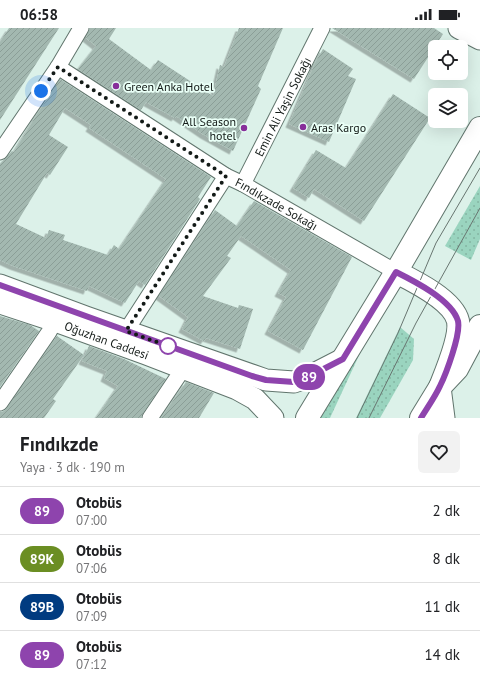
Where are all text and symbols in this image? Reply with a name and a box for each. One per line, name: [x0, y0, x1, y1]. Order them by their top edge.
text: 06:58: [20, 5, 58, 24]
map controls: [428, 40, 468, 128]
button: locate: [428, 40, 468, 80]
street label: Emin Ali Yaşin Sokağı: [251, 54, 314, 159]
place label: Green Anka Hotel: [124, 79, 214, 94]
your location: [31, 81, 51, 101]
marker: Green Anka Hotel: [111, 81, 121, 91]
button: layers: [428, 88, 468, 128]
place label: All Season hotel: [182, 114, 236, 143]
place label: Aras Kargo: [311, 120, 366, 135]
marker: Aras Kargo: [298, 122, 308, 132]
marker: All Season hotel: [239, 123, 249, 133]
street label: Fındıkzade Sokağı: [233, 174, 321, 233]
street label: Oğuzhan Caddesi: [63, 318, 151, 362]
unlabelled marker: [159, 337, 177, 355]
line badge: 89: [291, 364, 327, 390]
text: 89: [301, 368, 317, 386]
button: heart: [418, 431, 460, 473]
text: Fındıkzde: [20, 432, 98, 456]
text: Yaya · 3 dk · 190 m: [20, 459, 125, 476]
text: Otobüs: [76, 493, 122, 512]
text: 2 dk: [433, 501, 460, 520]
text: 89: [34, 502, 50, 520]
text: 07:00: [76, 512, 107, 529]
text: Otobüs: [76, 541, 122, 560]
text: 8 dk: [433, 549, 460, 568]
text: 89K: [30, 550, 54, 568]
text: 07:06: [76, 560, 107, 577]
text: Otobüs: [76, 589, 122, 608]
text: 11 dk: [424, 597, 460, 616]
text: 89B: [30, 598, 54, 616]
text: 07:09: [76, 608, 107, 625]
text: Otobüs: [76, 637, 122, 656]
text: 14 dk: [424, 645, 460, 664]
text: 89: [34, 646, 50, 664]
text: 07:12: [76, 656, 107, 673]

